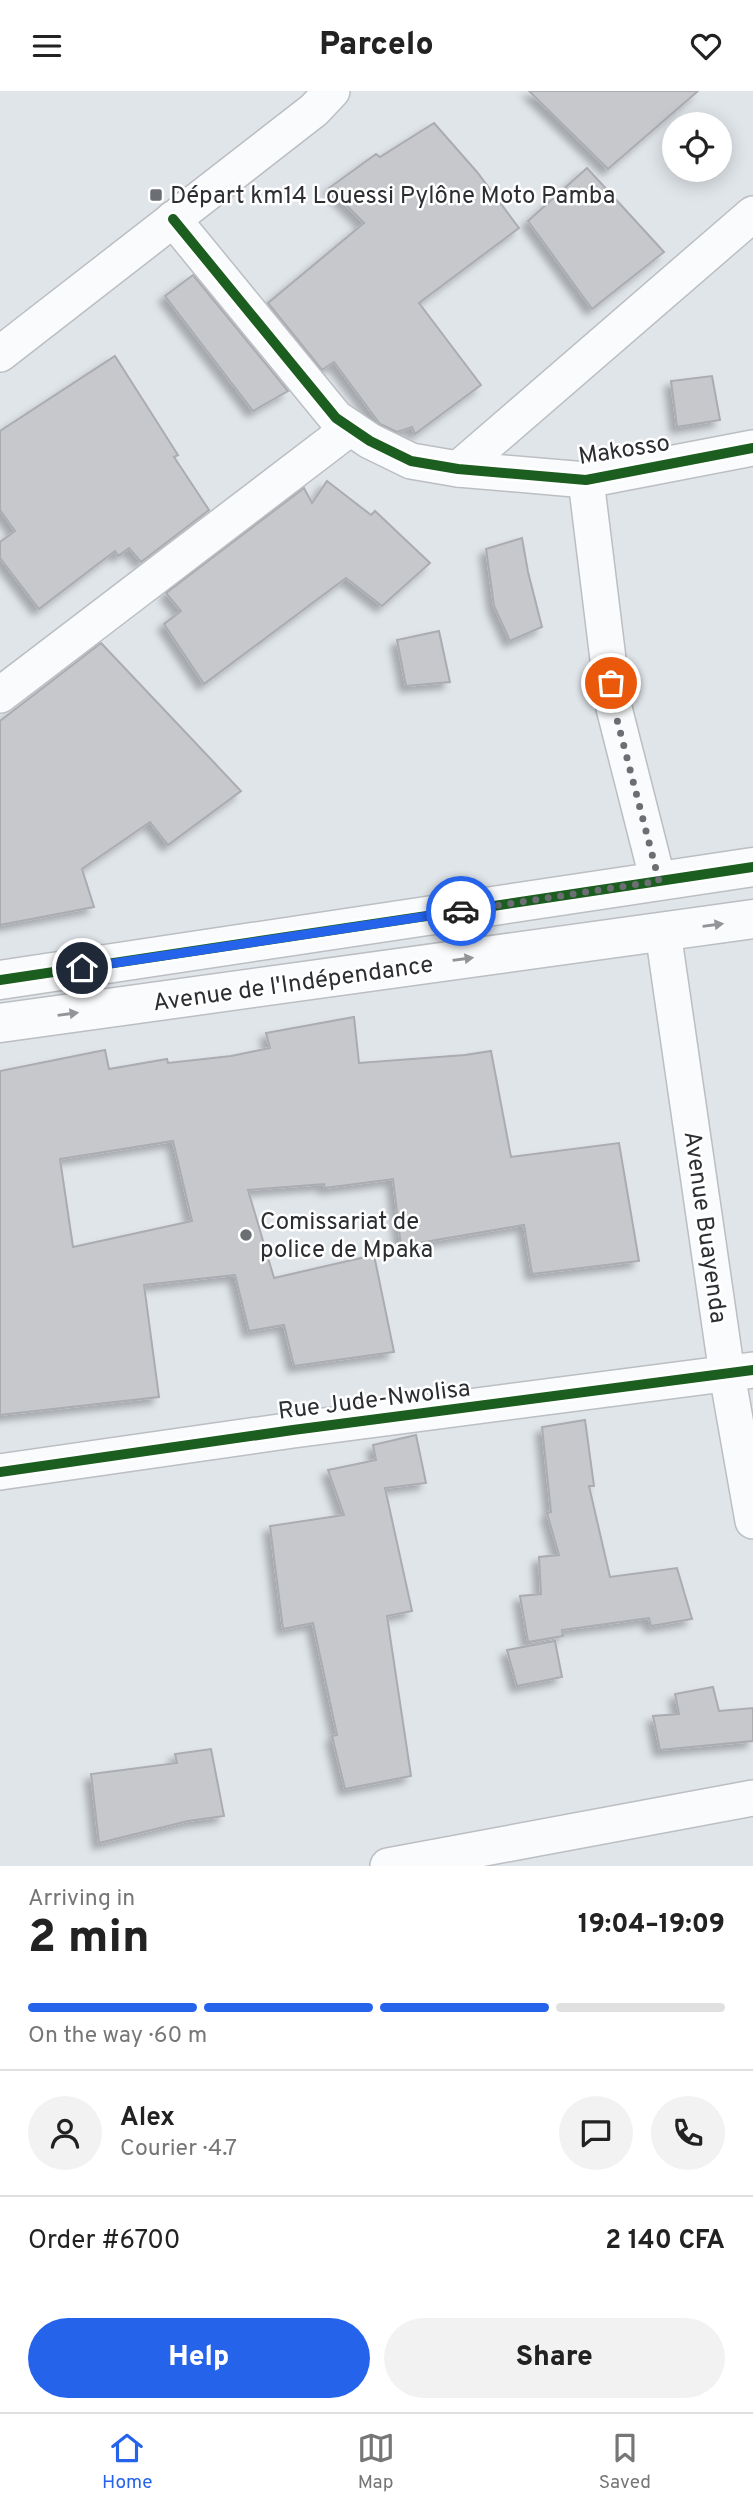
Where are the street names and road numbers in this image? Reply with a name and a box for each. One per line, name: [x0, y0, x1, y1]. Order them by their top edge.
street label: Makosso: [577, 429, 672, 473]
street label: Avenue de l'Indépendance: [151, 950, 435, 1020]
street label: Avenue Buayenda: [676, 1129, 732, 1325]
street label: Rue Jude-Nwolisa: [276, 1374, 472, 1428]

